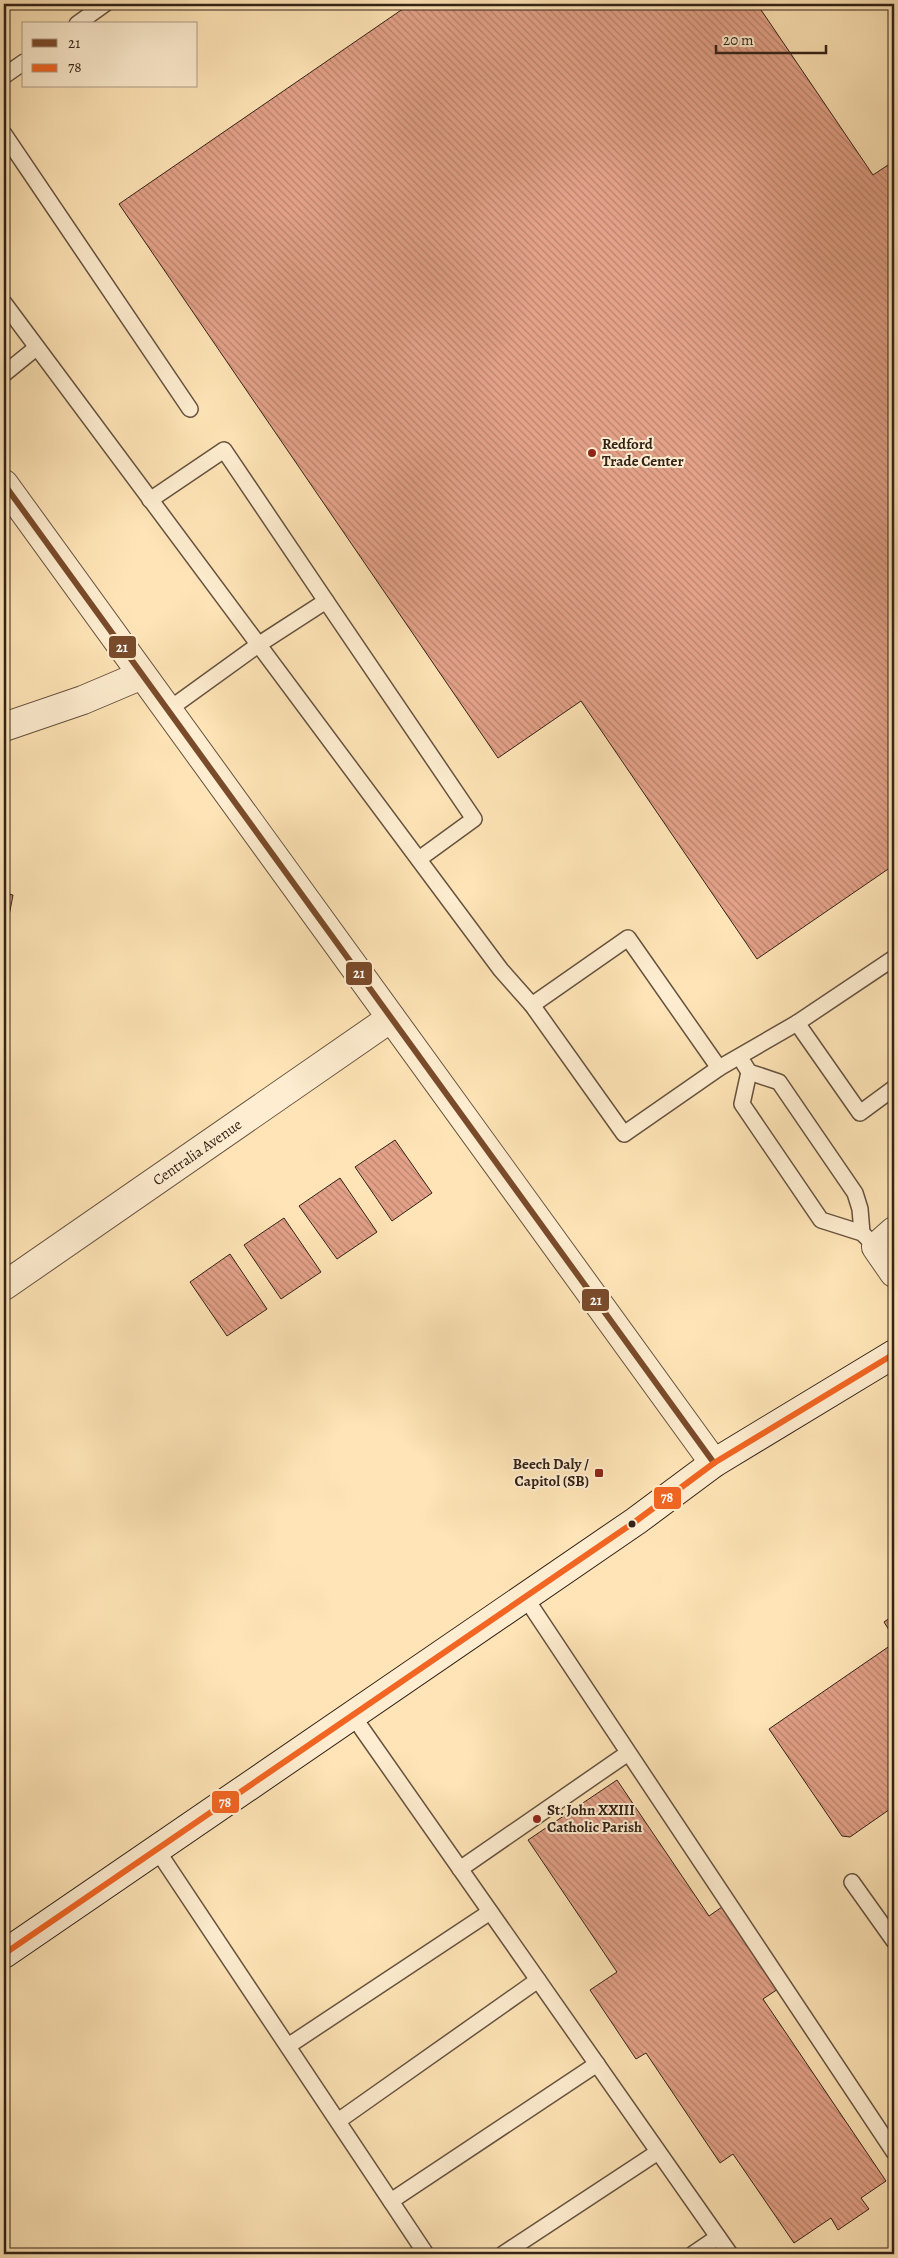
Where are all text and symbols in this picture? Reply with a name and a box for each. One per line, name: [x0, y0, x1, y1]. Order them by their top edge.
legend: [22, 22, 198, 88]
scale bar: [716, 22, 826, 54]
text: 20 m: [723, 30, 754, 50]
text: 21: [68, 33, 80, 53]
text: 78: [68, 57, 82, 77]
place label: Redford Trade Center: [602, 434, 684, 471]
marker: Redford Trade Center: [586, 447, 598, 459]
line badge: 21: [108, 635, 137, 659]
text: 21: [116, 638, 128, 657]
line badge: 21: [345, 961, 373, 986]
text: 21: [353, 964, 365, 983]
street label: Centralia Avenue: [149, 1114, 246, 1190]
line badge: 21: [581, 1288, 610, 1312]
text: 21: [590, 1291, 602, 1310]
place label: Beech Daly / Capitol (SB): [513, 1454, 589, 1491]
marker: Beech Daly / Capitol (SB): [593, 1467, 605, 1479]
line badge: 78: [653, 1486, 682, 1510]
text: 78: [661, 1488, 674, 1507]
unlabelled marker: [627, 1519, 637, 1529]
line badge: 78: [211, 1790, 240, 1814]
text: 78: [219, 1793, 232, 1812]
place label: St. John XXIII Catholic Parish: [547, 1800, 642, 1837]
marker: St. John XXIII Catholic Parish: [531, 1813, 543, 1825]

